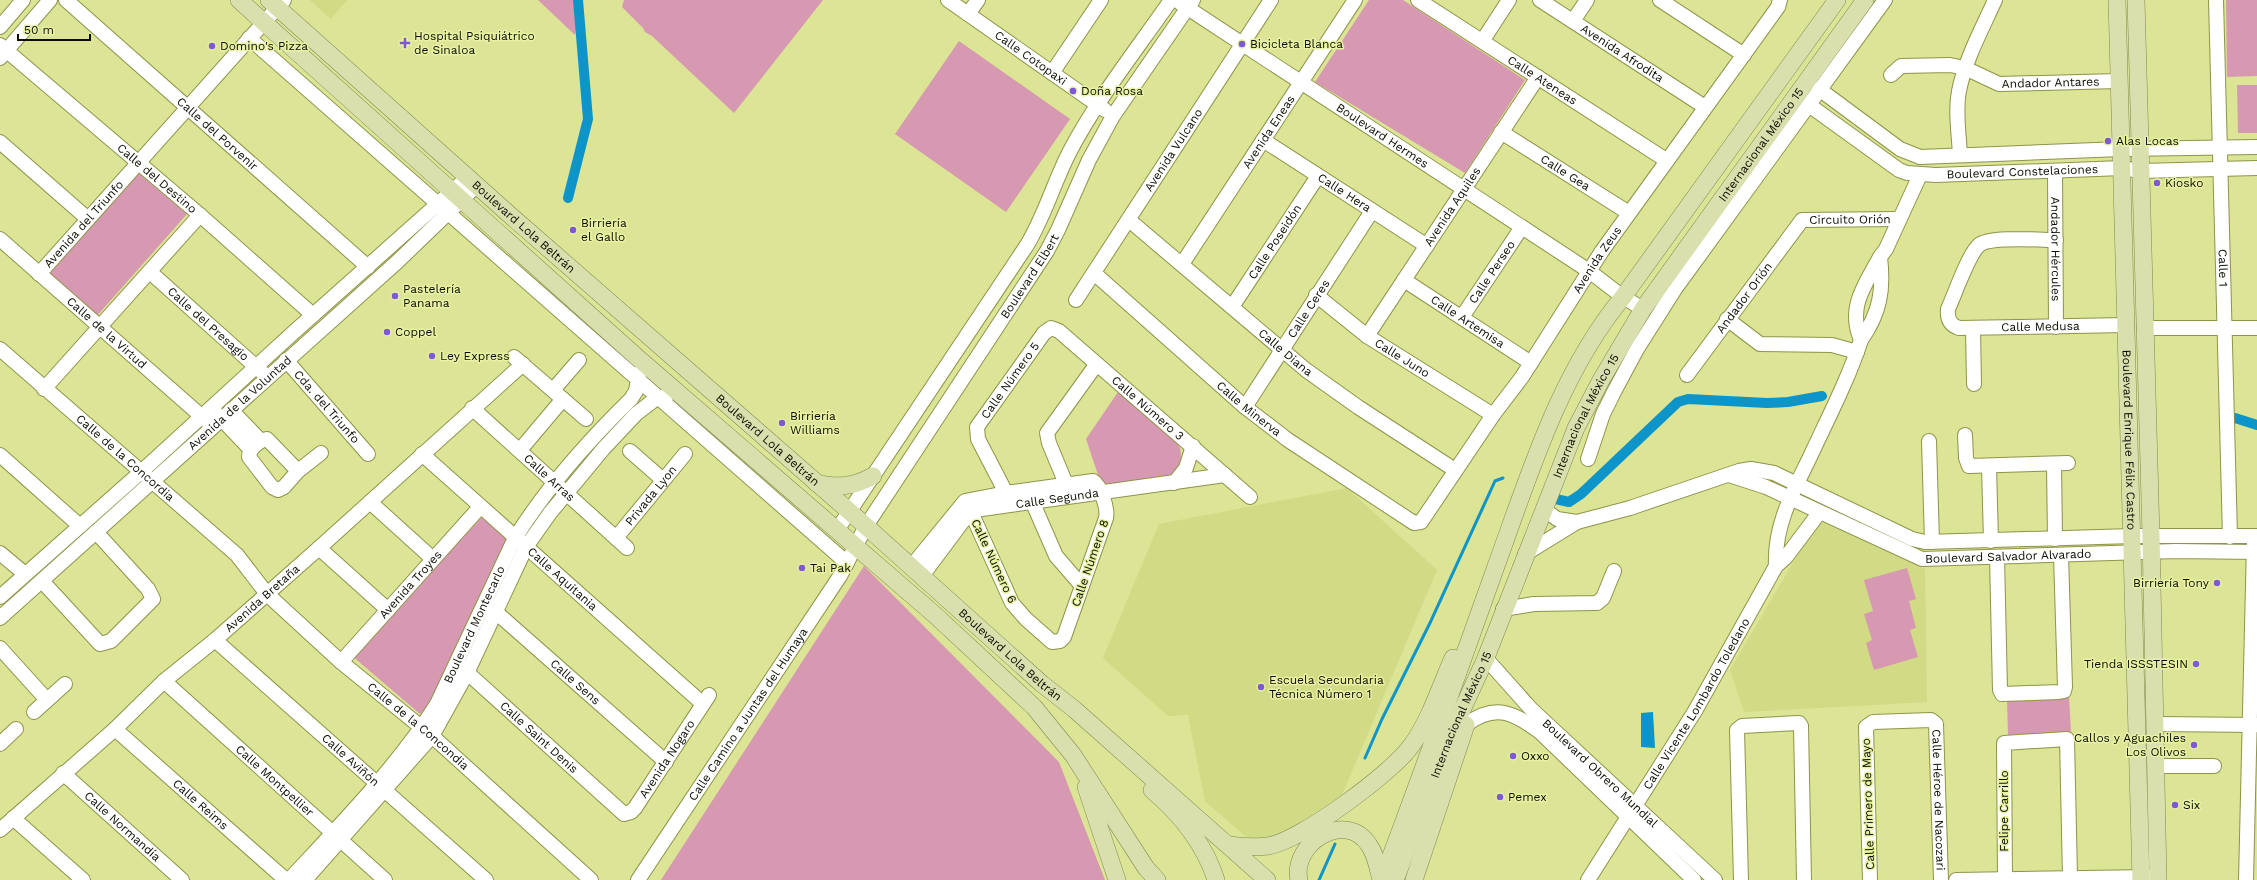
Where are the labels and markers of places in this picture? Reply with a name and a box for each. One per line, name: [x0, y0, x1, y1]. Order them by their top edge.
place label: Hospital Psiquiátrico de Sinaloa: [414, 29, 535, 57]
marker: Hospital Psiquiátrico de Sinaloa: [399, 37, 411, 49]
place label: Bicicleta Blanca: [1250, 37, 1343, 51]
place label: Domino's Pizza: [220, 39, 308, 53]
marker: Bicicleta Blanca: [1237, 39, 1247, 49]
marker: Domino's Pizza: [207, 41, 217, 51]
place label: Doña Rosa: [1081, 84, 1143, 98]
marker: Doña Rosa: [1068, 86, 1078, 96]
place label: Alas Locas: [2116, 134, 2179, 148]
marker: Alas Locas: [2103, 136, 2113, 146]
place label: Kiosko: [2165, 176, 2203, 190]
marker: Kiosko: [2152, 178, 2162, 188]
place label: Birriería el Gallo: [581, 216, 627, 244]
marker: Birriería el Gallo: [568, 225, 578, 235]
place label: Pastelería Panama: [403, 282, 461, 310]
marker: Pastelería Panama: [390, 291, 400, 301]
place label: Coppel: [395, 325, 436, 339]
marker: Coppel: [382, 327, 392, 337]
place label: Ley Express: [440, 349, 509, 363]
marker: Ley Express: [427, 351, 437, 361]
place label: Birriería Williams: [790, 409, 840, 437]
marker: Birriería Williams: [777, 418, 787, 428]
place label: Tai Pak: [810, 561, 851, 575]
marker: Tai Pak: [797, 563, 807, 573]
place label: Birriería Tony: [2133, 576, 2210, 590]
marker: Birriería Tony: [2212, 578, 2222, 588]
place label: Tienda ISSSTESIN: [2084, 657, 2188, 671]
marker: Tienda ISSSTESIN: [2191, 659, 2201, 669]
place label: Escuela Secundaria Técnica Número 1: [1269, 673, 1384, 701]
marker: Escuela Secundaria Técnica Número 1: [1256, 682, 1266, 692]
place label: Callos y Aguachiles Los Olivos: [2074, 731, 2186, 759]
marker: Callos y Aguachiles Los Olivos: [2189, 740, 2199, 750]
place label: Oxxo: [1521, 749, 1550, 763]
marker: Oxxo: [1508, 751, 1518, 761]
place label: Pemex: [1508, 790, 1547, 804]
marker: Pemex: [1495, 792, 1505, 802]
place label: Six: [2183, 798, 2200, 812]
marker: Six: [2170, 800, 2180, 810]

